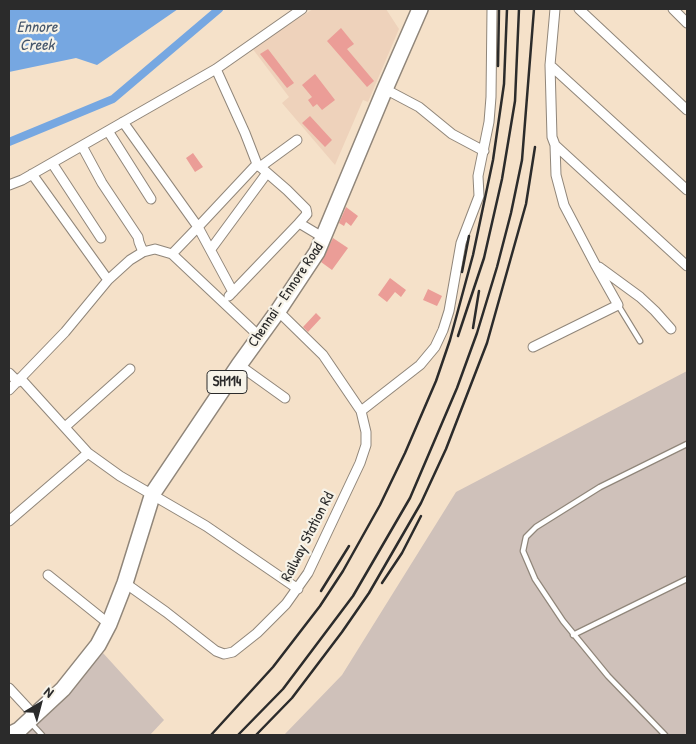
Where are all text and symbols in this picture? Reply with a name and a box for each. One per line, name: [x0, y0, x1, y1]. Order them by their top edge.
water label: Ennore Creek: [17, 18, 57, 56]
street label: Chennai - Ennore Road: [244, 239, 328, 351]
road number: SH114: [207, 371, 247, 394]
street label: Railway Station Rd: [278, 489, 338, 585]
north arrow: [15, 679, 65, 729]
text: N: [41, 682, 58, 701]

